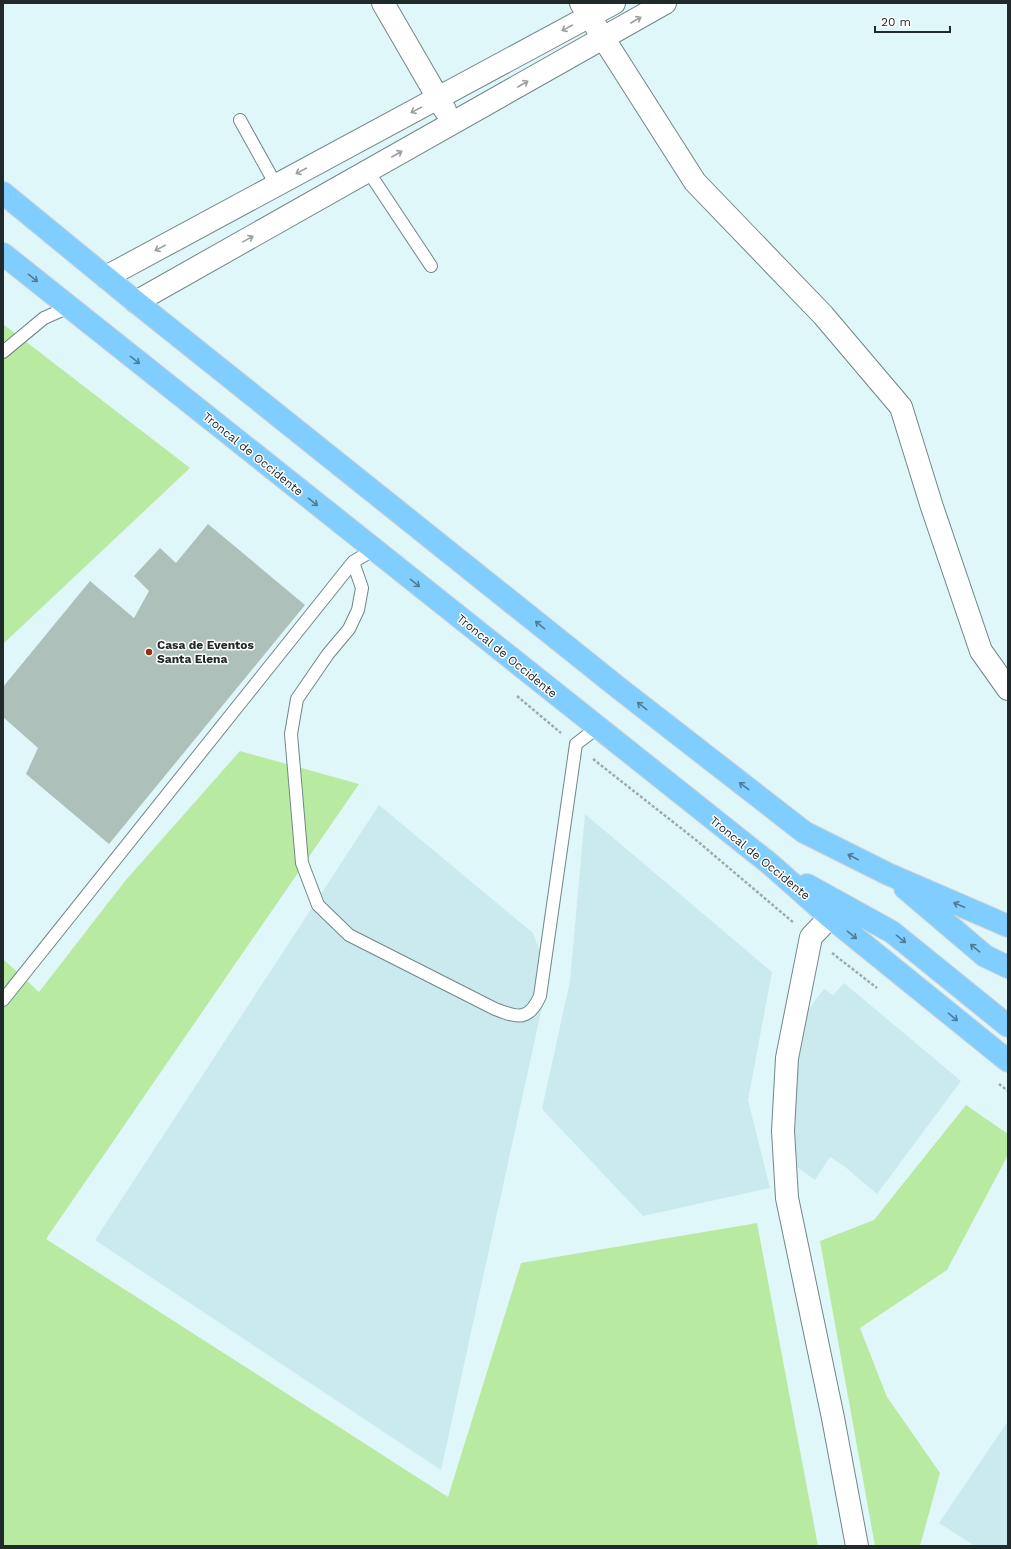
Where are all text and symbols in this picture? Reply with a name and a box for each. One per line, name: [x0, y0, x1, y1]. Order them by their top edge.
scale bar: [875, 8, 950, 34]
one-way arrow: [630, 15, 642, 23]
text: 20 m: [881, 15, 911, 29]
one-way arrow: [561, 25, 573, 32]
one-way arrow: [517, 79, 529, 87]
one-way arrow: [410, 106, 422, 114]
one-way arrow: [391, 150, 403, 158]
one-way arrow: [295, 168, 307, 176]
one-way arrow: [242, 235, 254, 243]
one-way arrow: [154, 244, 166, 252]
one-way arrow: [28, 274, 39, 283]
one-way arrow: [129, 355, 140, 364]
street label: Troncal de Occidente: [200, 409, 306, 499]
one-way arrow: [307, 498, 318, 506]
one-way arrow: [409, 579, 420, 587]
street label: Troncal de Occidente: [454, 611, 560, 701]
one-way arrow: [535, 621, 546, 630]
place label: Casa de Eventos Santa Elena: [157, 638, 255, 666]
marker: Casa de Eventos Santa Elena: [144, 647, 154, 657]
one-way arrow: [636, 702, 647, 710]
one-way arrow: [739, 782, 750, 790]
street label: Troncal de Occidente: [707, 813, 813, 903]
one-way arrow: [847, 852, 859, 860]
one-way arrow: [954, 901, 966, 908]
one-way arrow: [847, 931, 858, 940]
one-way arrow: [895, 934, 906, 943]
one-way arrow: [969, 943, 980, 952]
one-way arrow: [948, 1013, 959, 1021]

